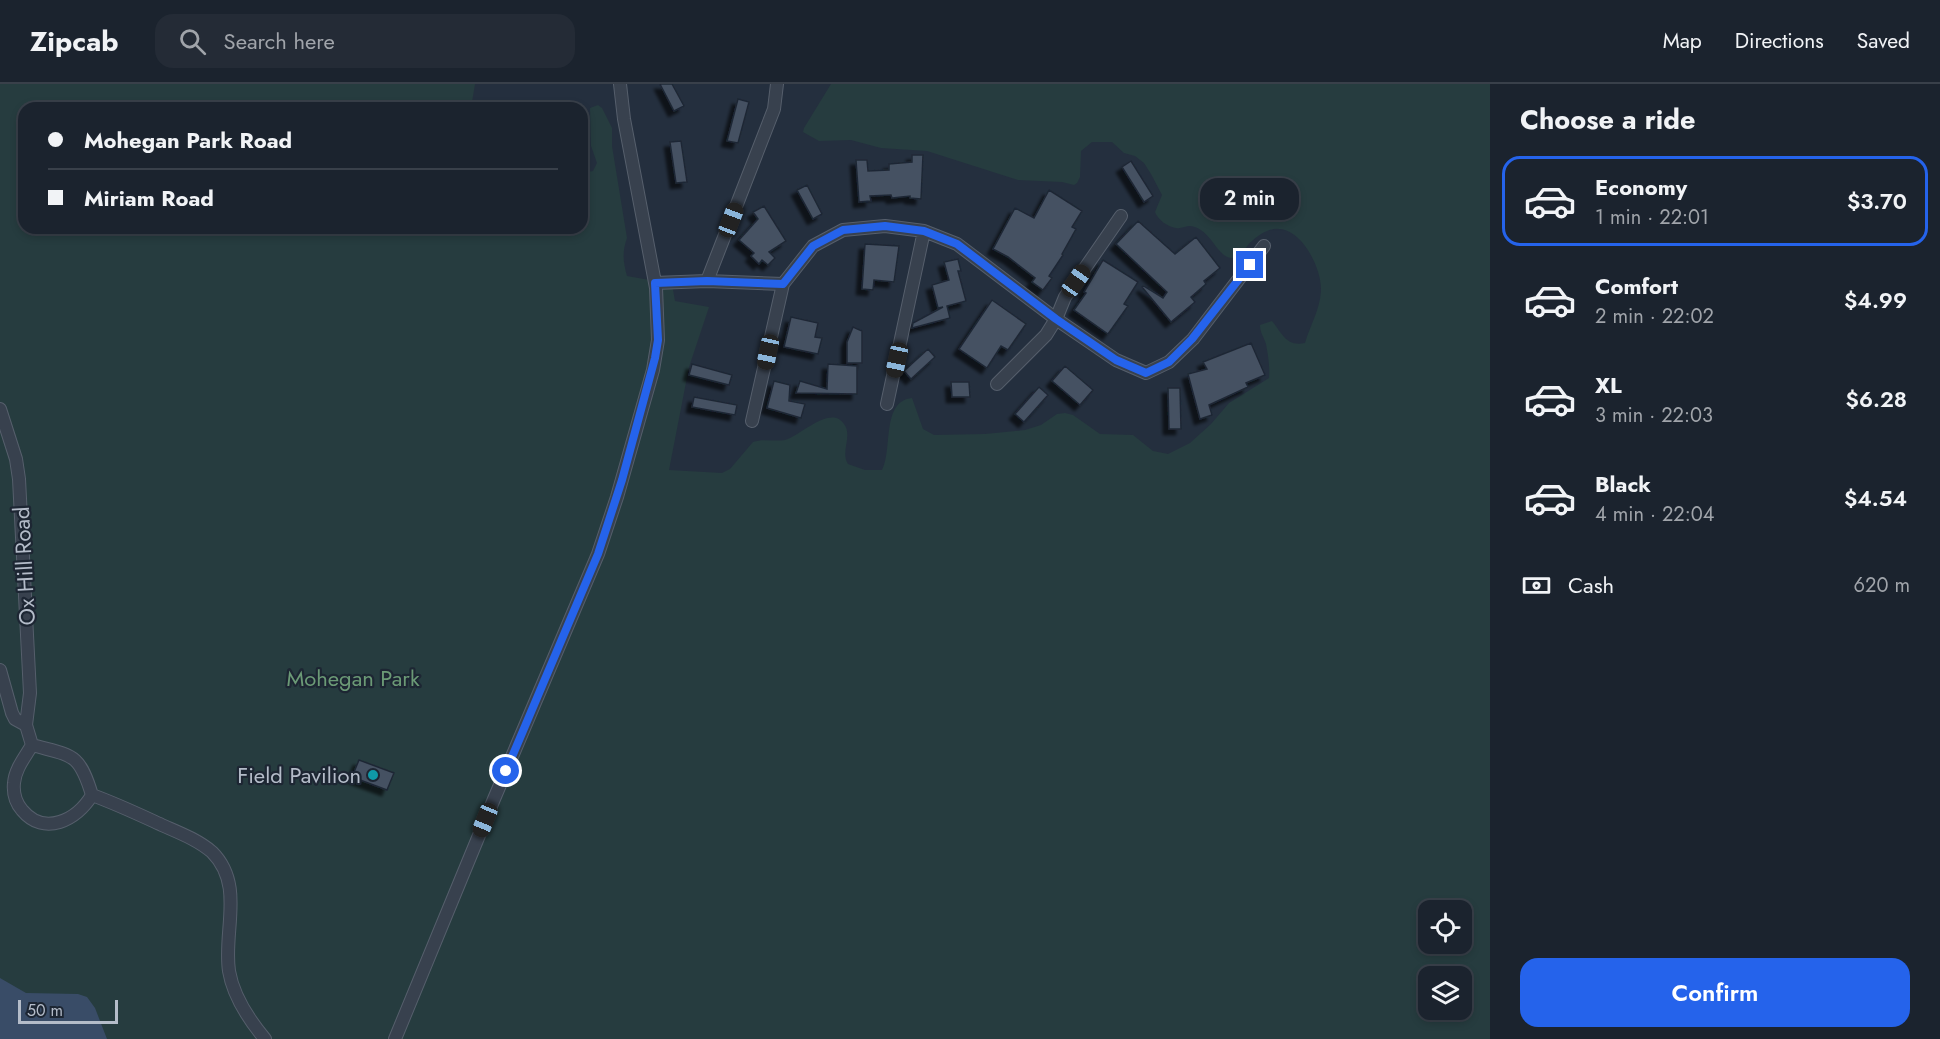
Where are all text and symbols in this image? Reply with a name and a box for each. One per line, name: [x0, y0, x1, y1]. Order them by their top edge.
search box: [155, 14, 575, 68]
text: Zipcab: [30, 21, 119, 62]
icon: search: [176, 25, 209, 58]
text: Search here: [224, 25, 335, 57]
text: Map: [1663, 26, 1702, 56]
text: Directions: [1735, 26, 1824, 56]
text: Saved: [1857, 26, 1910, 56]
text: Choose a ride: [1520, 100, 1695, 139]
text: Mohegan Park Road: [84, 124, 292, 156]
text: Economy: [1595, 171, 1687, 203]
icon: car: [1523, 174, 1577, 228]
callout: 2 min: [1200, 178, 1300, 220]
text: Miriam Road: [84, 182, 214, 214]
text: 2 min: [1224, 184, 1275, 213]
text: $3.70: [1847, 185, 1907, 217]
car: [716, 200, 746, 240]
text: 1 min · 22:01: [1595, 203, 1709, 232]
route end: [1236, 251, 1263, 278]
car: [1058, 261, 1094, 301]
text: Comfort: [1595, 270, 1678, 302]
icon: car: [1523, 273, 1577, 327]
text: $4.99: [1844, 284, 1907, 316]
text: 2 min · 22:02: [1595, 302, 1714, 331]
car: [755, 333, 781, 371]
car: [884, 341, 910, 379]
text: XL: [1595, 369, 1622, 401]
icon: car: [1523, 372, 1577, 426]
text: $6.28: [1846, 383, 1907, 415]
text: 3 min · 22:03: [1595, 401, 1713, 430]
text: Black: [1595, 468, 1651, 500]
icon: car: [1523, 471, 1577, 525]
text: $4.54: [1844, 482, 1907, 514]
text: 4 min · 22:04: [1595, 500, 1714, 529]
street label: Ox Hill Road: [5, 506, 43, 626]
icon: cash: [1520, 569, 1553, 602]
text: Cash: [1568, 569, 1614, 601]
text: 620 m: [1854, 571, 1910, 600]
park label: Mohegan Park: [286, 662, 420, 694]
route start: [492, 757, 519, 784]
place label: Field Pavilion: [237, 759, 361, 791]
marker: Field Pavilion: [366, 768, 380, 782]
car: [470, 800, 500, 840]
map controls: [1418, 900, 1472, 1020]
button: locate: [1418, 900, 1472, 954]
button: Confirm: [1520, 958, 1910, 1027]
button: layers: [1418, 966, 1472, 1020]
scale bar: [18, 997, 118, 1024]
text: 50 m: [27, 999, 63, 1022]

